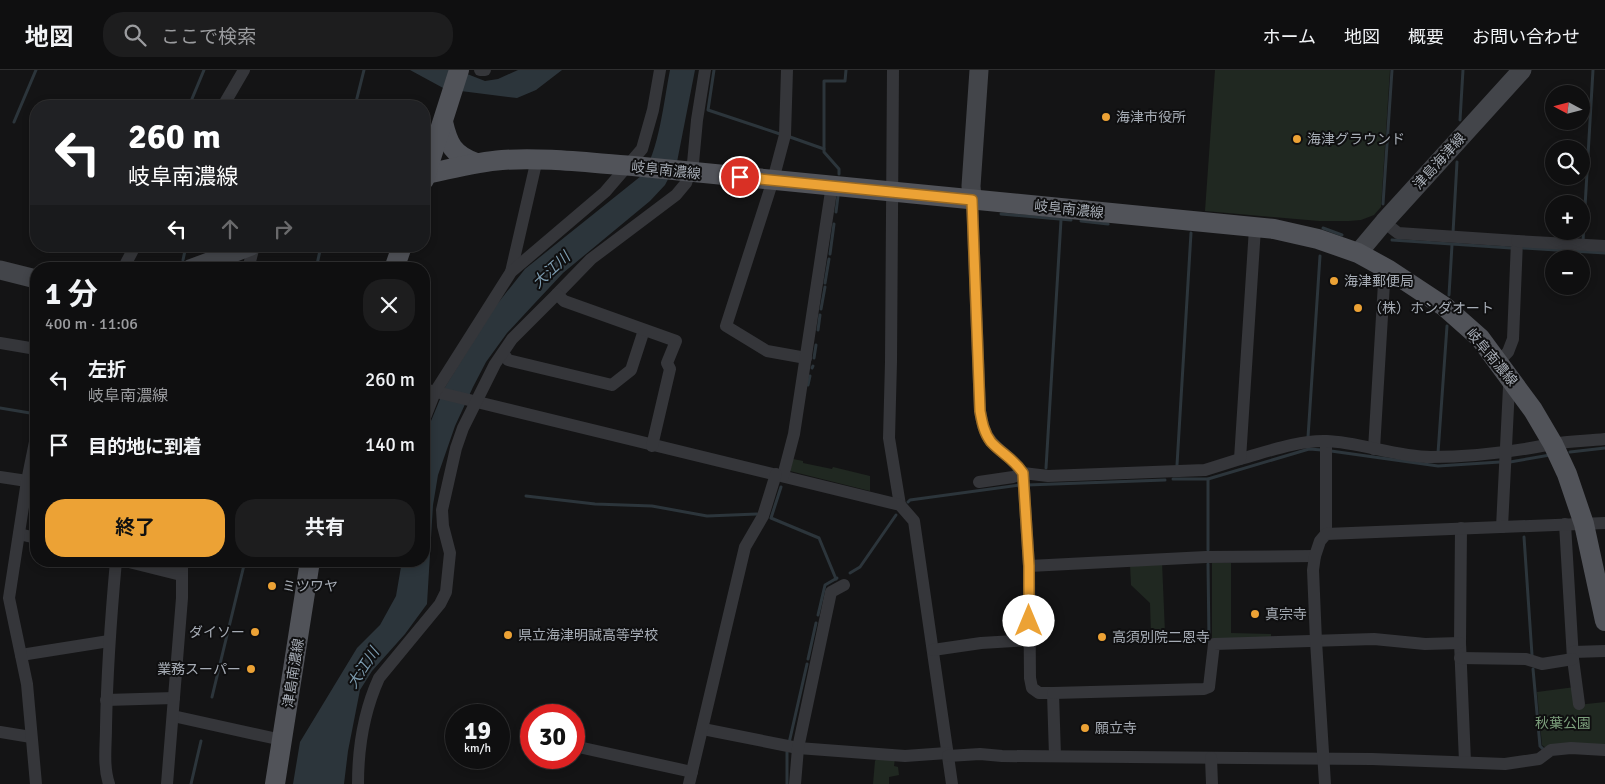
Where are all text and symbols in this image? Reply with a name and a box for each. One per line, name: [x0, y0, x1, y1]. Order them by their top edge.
search box: [103, 12, 453, 57]
icon: search: [121, 21, 149, 49]
text: 地図: [25, 22, 73, 52]
text: ここで検索: [161, 25, 256, 49]
text: ホーム: [1263, 26, 1316, 48]
text: 地図: [1344, 26, 1380, 48]
text: 概要: [1408, 26, 1444, 48]
text: お問い合わせ: [1472, 26, 1580, 48]
north arrow: [1545, 85, 1590, 130]
map controls: [1545, 85, 1590, 295]
place label: 海津市役所: [1116, 109, 1186, 126]
marker: 海津市役所: [1100, 111, 1112, 123]
text: 260 m: [128, 115, 221, 158]
icon: left: [45, 120, 110, 185]
street label: 津島海津線: [1410, 130, 1469, 193]
place label: 海津グラウンド: [1307, 131, 1405, 148]
marker: 海津グラウンド: [1291, 133, 1303, 145]
button: search: [1545, 140, 1590, 185]
pin: [719, 156, 761, 198]
street label: 岐阜南濃線: [630, 158, 702, 183]
text: 岐阜南濃線: [128, 163, 238, 190]
icon: arrive: [726, 163, 754, 191]
button: +: [1545, 195, 1590, 240]
street label: 岐阜南濃線: [1033, 197, 1105, 222]
icon: left: [163, 215, 191, 243]
icon: ahead: [216, 215, 244, 243]
icon: right: [269, 215, 297, 243]
water label: 大江川: [528, 247, 575, 292]
button: −: [1545, 250, 1590, 295]
place label: 海津郵便局: [1344, 273, 1414, 290]
marker: 海津郵便局: [1328, 275, 1340, 287]
text: 1 分: [45, 276, 98, 313]
button: close: [363, 279, 415, 331]
place label: （株）ホンダオート: [1368, 300, 1494, 317]
marker: （株）ホンダオート: [1352, 302, 1364, 314]
text: 400 m · 11:06: [45, 314, 138, 334]
street label: 岐阜南濃線: [1463, 325, 1521, 390]
text: 左折: [88, 358, 126, 382]
icon: left: [45, 366, 73, 394]
text: 260 m: [365, 368, 415, 392]
text: 岐阜南濃線: [88, 386, 168, 406]
icon: arrive: [45, 431, 73, 459]
text: 140 m: [365, 433, 415, 457]
text: 目的地に到着: [88, 435, 202, 459]
button: 終了: [45, 499, 225, 557]
button: 共有: [235, 499, 415, 557]
place label: ミツワヤ: [282, 578, 338, 595]
marker: ミツワヤ: [266, 580, 278, 592]
position arrow: [1002, 594, 1054, 646]
place label: 真宗寺: [1265, 606, 1307, 623]
marker: 真宗寺: [1249, 608, 1261, 620]
place label: ダイソー: [189, 624, 245, 641]
marker: ダイソー: [249, 626, 261, 638]
place label: 県立海津明誠高等学校: [518, 627, 658, 644]
marker: 県立海津明誠高等学校: [502, 629, 514, 641]
place label: 高須別院二恩寺: [1112, 629, 1210, 646]
marker: 高須別院二恩寺: [1096, 631, 1108, 643]
street label: 津島南濃線: [280, 637, 307, 709]
water label: 大江川: [343, 643, 384, 692]
place label: 業務スーパー: [157, 661, 241, 678]
marker: 業務スーパー: [245, 663, 257, 675]
speed limit sign: 30: [520, 704, 585, 769]
text: 19: [464, 715, 491, 746]
park label: 秋葉公園: [1535, 715, 1591, 732]
place label: 願立寺: [1095, 720, 1137, 737]
marker: 願立寺: [1079, 722, 1091, 734]
text: km/h: [464, 741, 491, 756]

